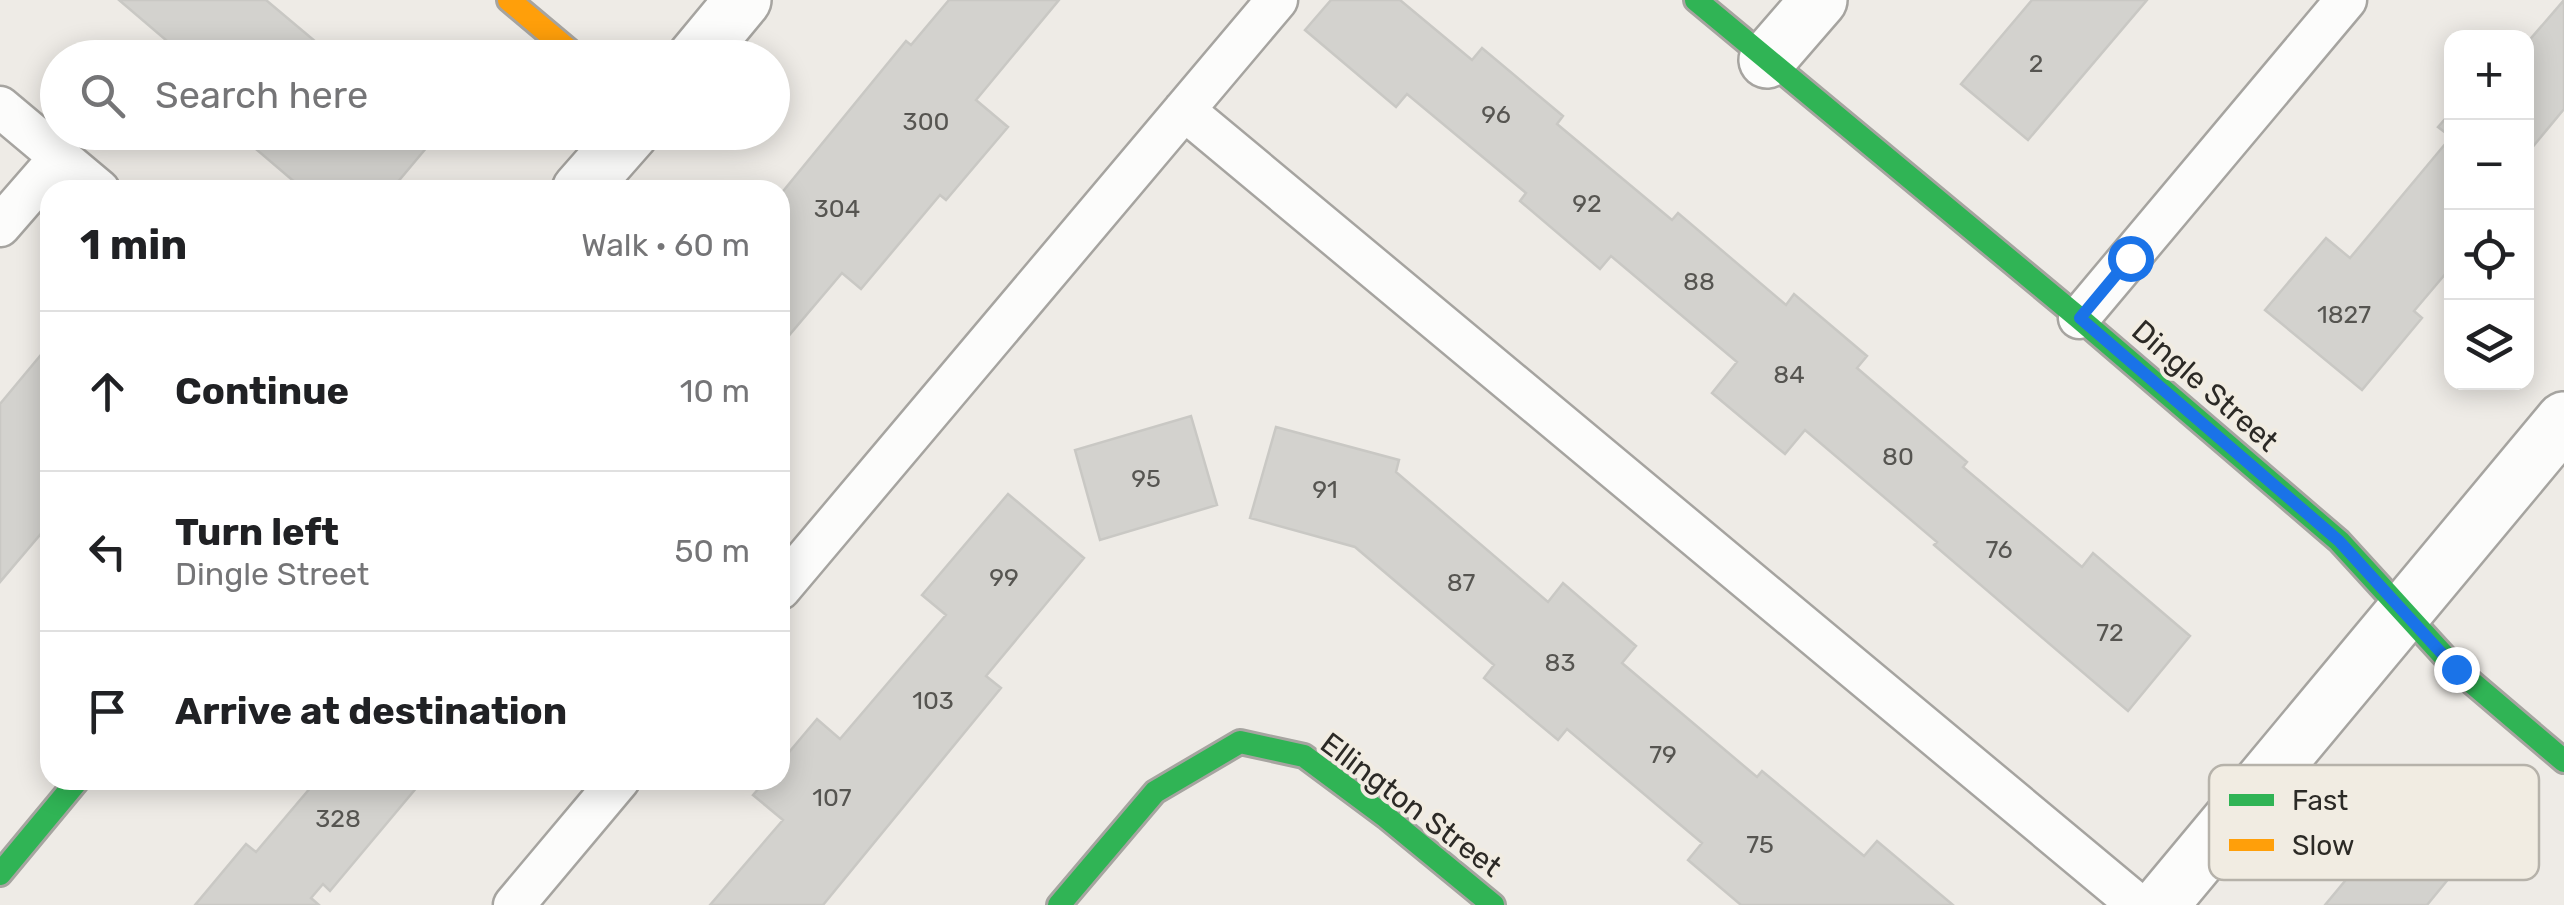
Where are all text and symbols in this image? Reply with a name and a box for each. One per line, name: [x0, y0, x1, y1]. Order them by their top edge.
map controls: [2444, 30, 2534, 390]
button: +: [2444, 30, 2534, 120]
search box: [40, 40, 790, 150]
house number: 2: [2029, 49, 2043, 78]
icon: search: [75, 68, 130, 123]
text: Search here: [155, 72, 368, 118]
house number: 96: [1481, 100, 1511, 129]
house number: 300: [903, 107, 949, 136]
button: −: [2444, 120, 2534, 210]
house number: 92: [1572, 189, 1602, 218]
house number: 304: [814, 194, 860, 223]
button: locate: [2444, 210, 2534, 300]
text: 1 min: [80, 220, 187, 270]
text: Walk · 60 m: [581, 226, 750, 264]
route start: [2108, 236, 2154, 282]
house number: 88: [1683, 267, 1715, 296]
house number: 1827: [2317, 300, 2371, 329]
button: layers: [2444, 300, 2534, 390]
street label: Dingle Street: [2124, 313, 2286, 460]
house number: 84: [1773, 360, 1805, 389]
icon: ahead: [80, 364, 135, 419]
text: Continue: [175, 368, 349, 414]
text: 10 m: [680, 372, 750, 410]
house number: 80: [1882, 442, 1914, 471]
house number: 95: [1131, 464, 1161, 493]
house number: 91: [1312, 475, 1338, 504]
text: Turn left: [175, 509, 339, 555]
icon: left: [80, 524, 135, 579]
text: 50 m: [674, 532, 750, 570]
house number: 76: [1985, 535, 2013, 564]
text: Dingle Street: [175, 555, 369, 593]
house number: 99: [989, 563, 1019, 592]
house number: 87: [1447, 568, 1476, 597]
house number: 72: [2096, 618, 2124, 647]
route end: [2434, 647, 2480, 693]
house number: 83: [1545, 648, 1575, 677]
icon: arrive: [80, 684, 135, 739]
house number: 103: [912, 686, 954, 715]
text: Arrive at destination: [175, 688, 567, 734]
street label: Ellington Street: [1313, 725, 1509, 885]
house number: 79: [1649, 740, 1677, 769]
legend: [2209, 765, 2539, 880]
house number: 107: [812, 783, 852, 812]
text: Fast: [2292, 784, 2348, 817]
house number: 328: [315, 804, 361, 833]
text: Slow: [2292, 829, 2354, 862]
house number: 75: [1746, 830, 1774, 859]

